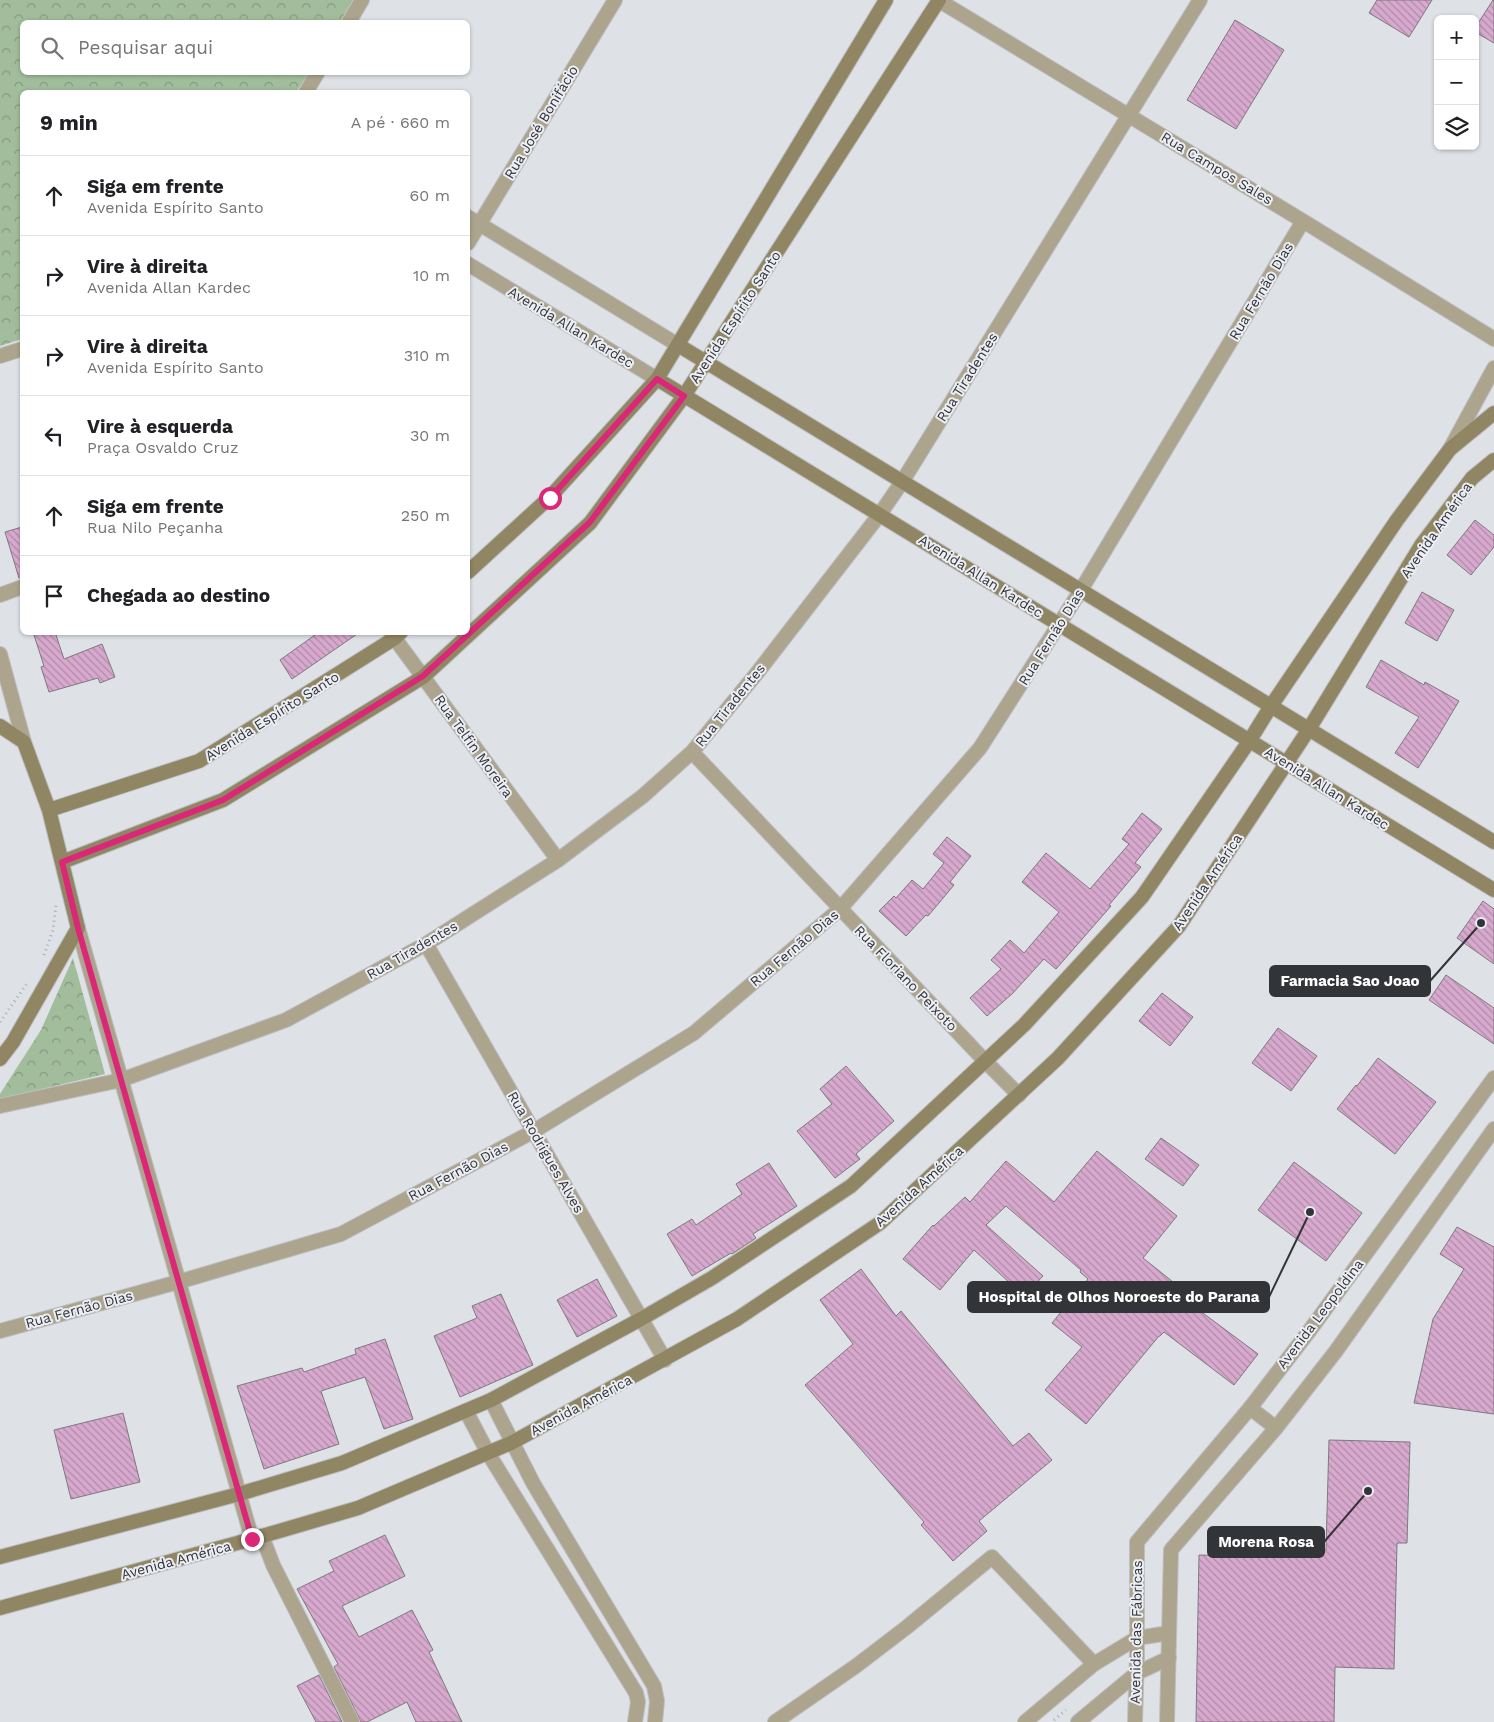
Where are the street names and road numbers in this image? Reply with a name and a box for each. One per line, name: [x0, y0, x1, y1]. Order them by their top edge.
street label: Rua José Bonifácio: [501, 63, 581, 181]
street label: Rua Campos Sales: [1159, 128, 1275, 208]
street label: Rua Fernão Dias: [1226, 240, 1296, 342]
street label: Avenida Espírito Santo: [686, 248, 784, 386]
street label: Avenida Allan Kardec: [505, 283, 637, 371]
street label: Rua Tiradentes: [933, 330, 1001, 424]
street label: Avenida América: [1397, 479, 1475, 581]
street label: Avenida Allan Kardec: [916, 531, 1046, 621]
street label: Rua Fernão Dias: [1015, 586, 1087, 688]
street label: Rua Tiradentes: [692, 660, 768, 750]
street label: Avenida Espírito Santo: [202, 668, 342, 764]
street label: Rua Telfin Moreira: [431, 692, 517, 800]
street label: Avenida Allan Kardec: [1262, 743, 1392, 833]
street label: Avenida América: [1169, 831, 1245, 933]
street label: Rua Fernão Dias: [747, 906, 841, 990]
street label: Rua Tiradentes: [364, 918, 460, 982]
street label: Rua Floriano Peixoto: [851, 922, 961, 1034]
street label: Rua Rodrigues Alves: [505, 1088, 587, 1216]
street label: Rua Fernão Dias: [405, 1138, 511, 1204]
street label: Avenida América: [872, 1142, 966, 1230]
street label: Avenida Leopoldina: [1274, 1256, 1366, 1372]
street label: Rua Fernão Dias: [24, 1287, 134, 1331]
street label: Avenida América: [527, 1371, 635, 1439]
street label: Avenida América: [119, 1538, 233, 1582]
street label: Avenida das Fábricas: [1127, 1560, 1145, 1704]

